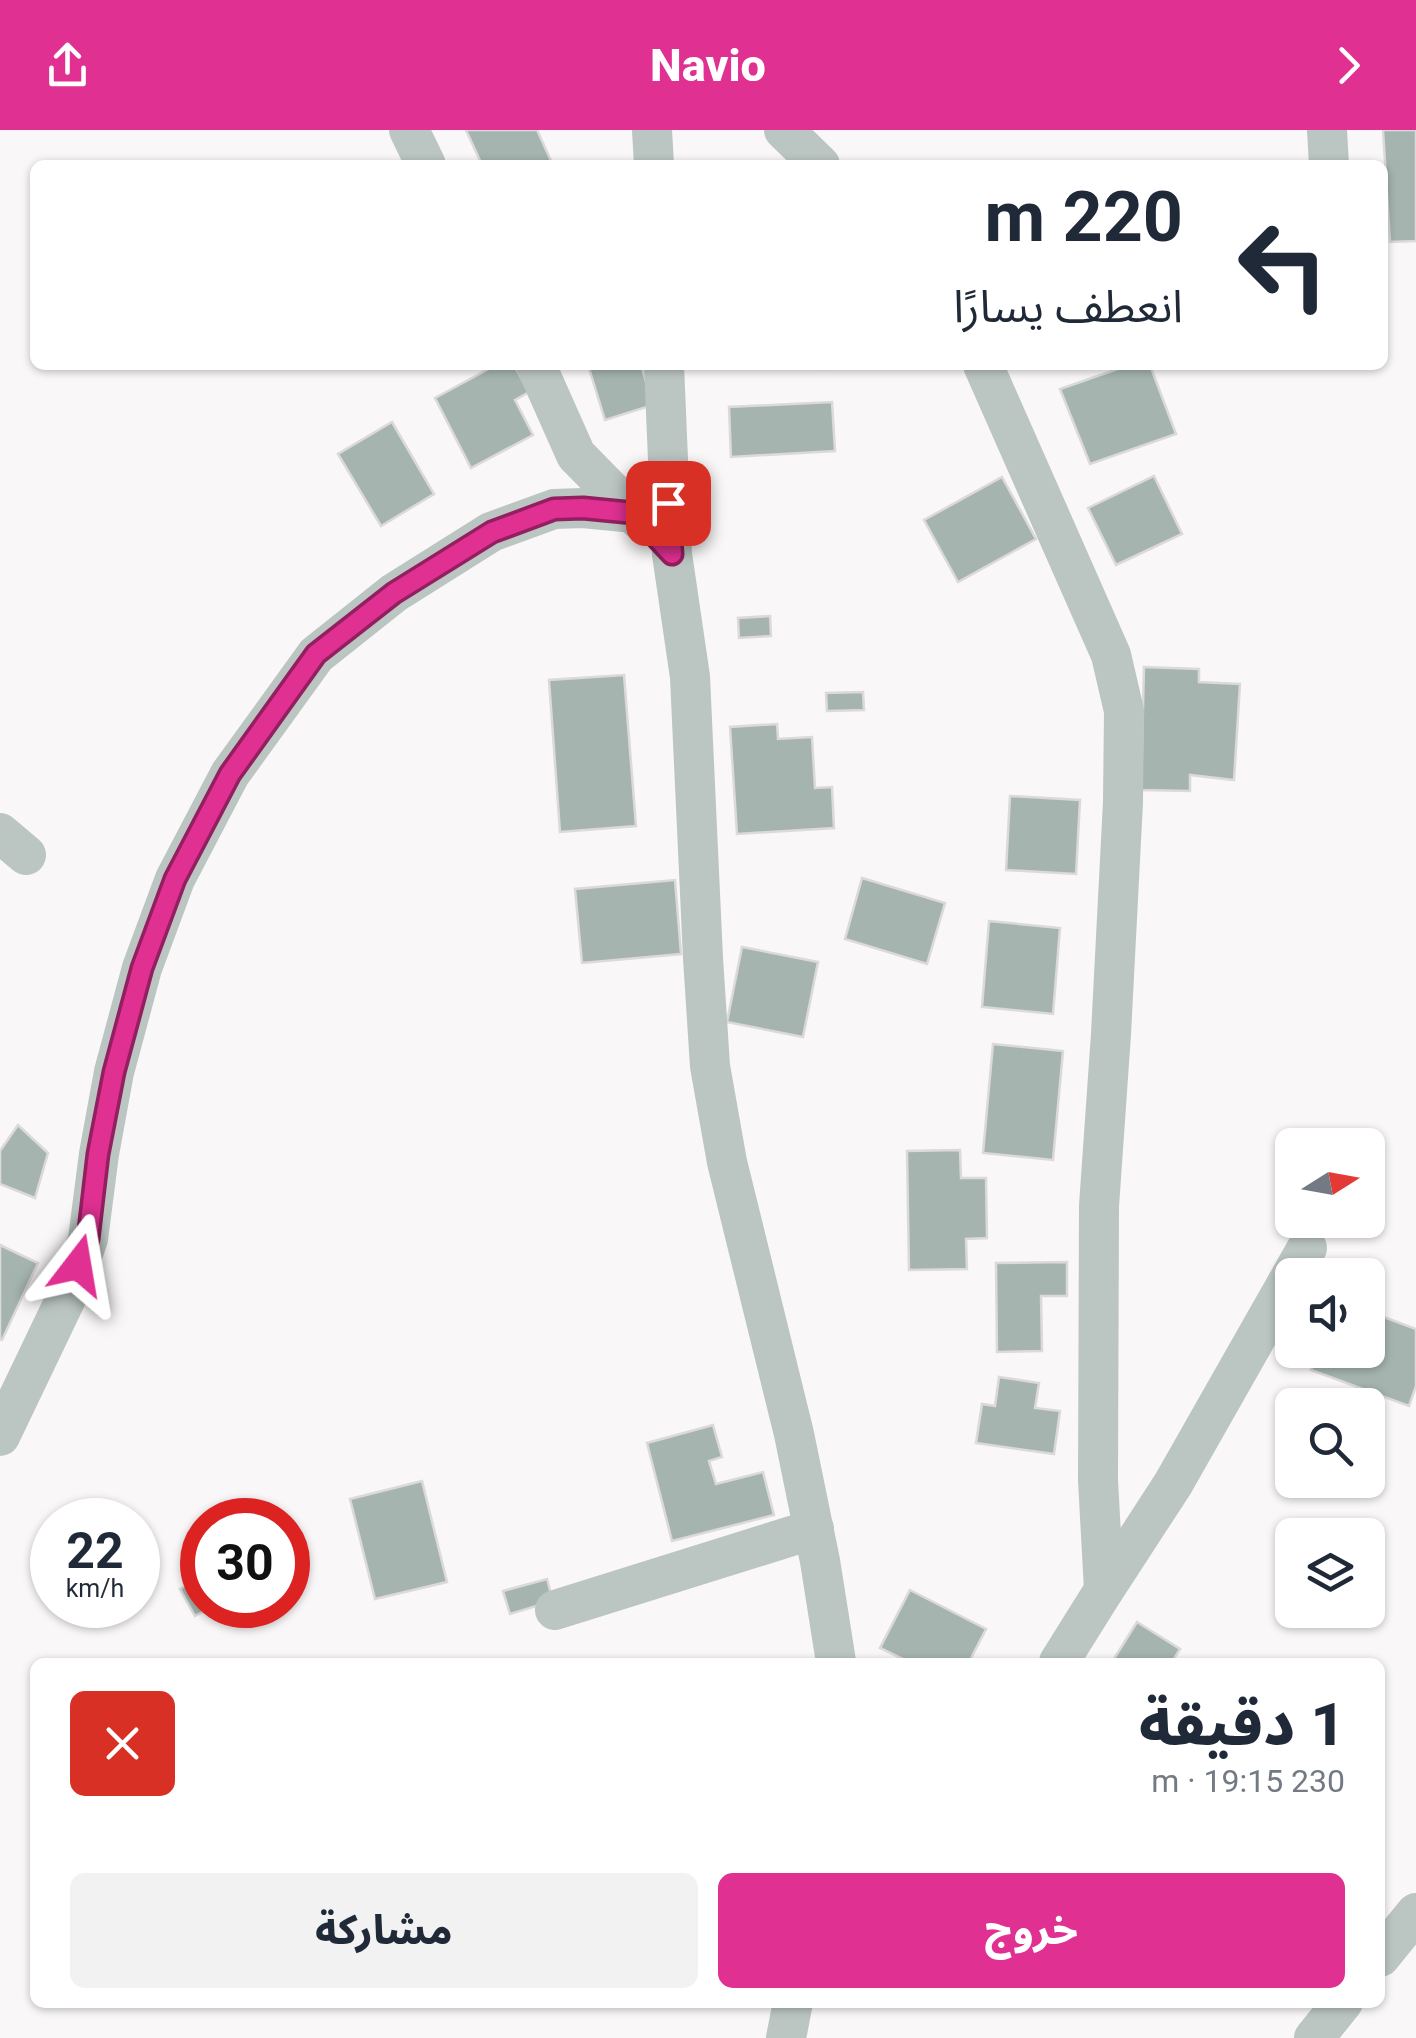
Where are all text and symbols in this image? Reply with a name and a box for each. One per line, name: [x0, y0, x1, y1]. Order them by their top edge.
icon: share: [40, 38, 95, 93]
icon: forward: [1321, 38, 1376, 93]
text: Navio: [650, 39, 766, 92]
text: 220 m: [984, 176, 1183, 258]
icon: left: [1218, 200, 1348, 330]
text: انعطف يسارًا: [953, 280, 1183, 333]
pin: [626, 461, 711, 546]
icon: arrive: [641, 476, 696, 531]
north arrow: [1275, 1128, 1385, 1238]
map controls: [1275, 1128, 1385, 1628]
position arrow: [26, 1213, 130, 1317]
button: sound: [1275, 1258, 1385, 1368]
button: search: [1275, 1388, 1385, 1498]
speed limit sign: 30: [180, 1498, 310, 1628]
button: layers: [1275, 1518, 1385, 1628]
text: 22: [66, 1522, 124, 1580]
text: km/h: [66, 1574, 124, 1603]
text: 1 دقيقة: [1139, 1689, 1345, 1760]
button: close: [70, 1691, 175, 1796]
text: 230 m · 19:15: [1151, 1762, 1345, 1800]
button: مشاركة: [70, 1873, 698, 1988]
button: خروج: [718, 1873, 1345, 1988]

